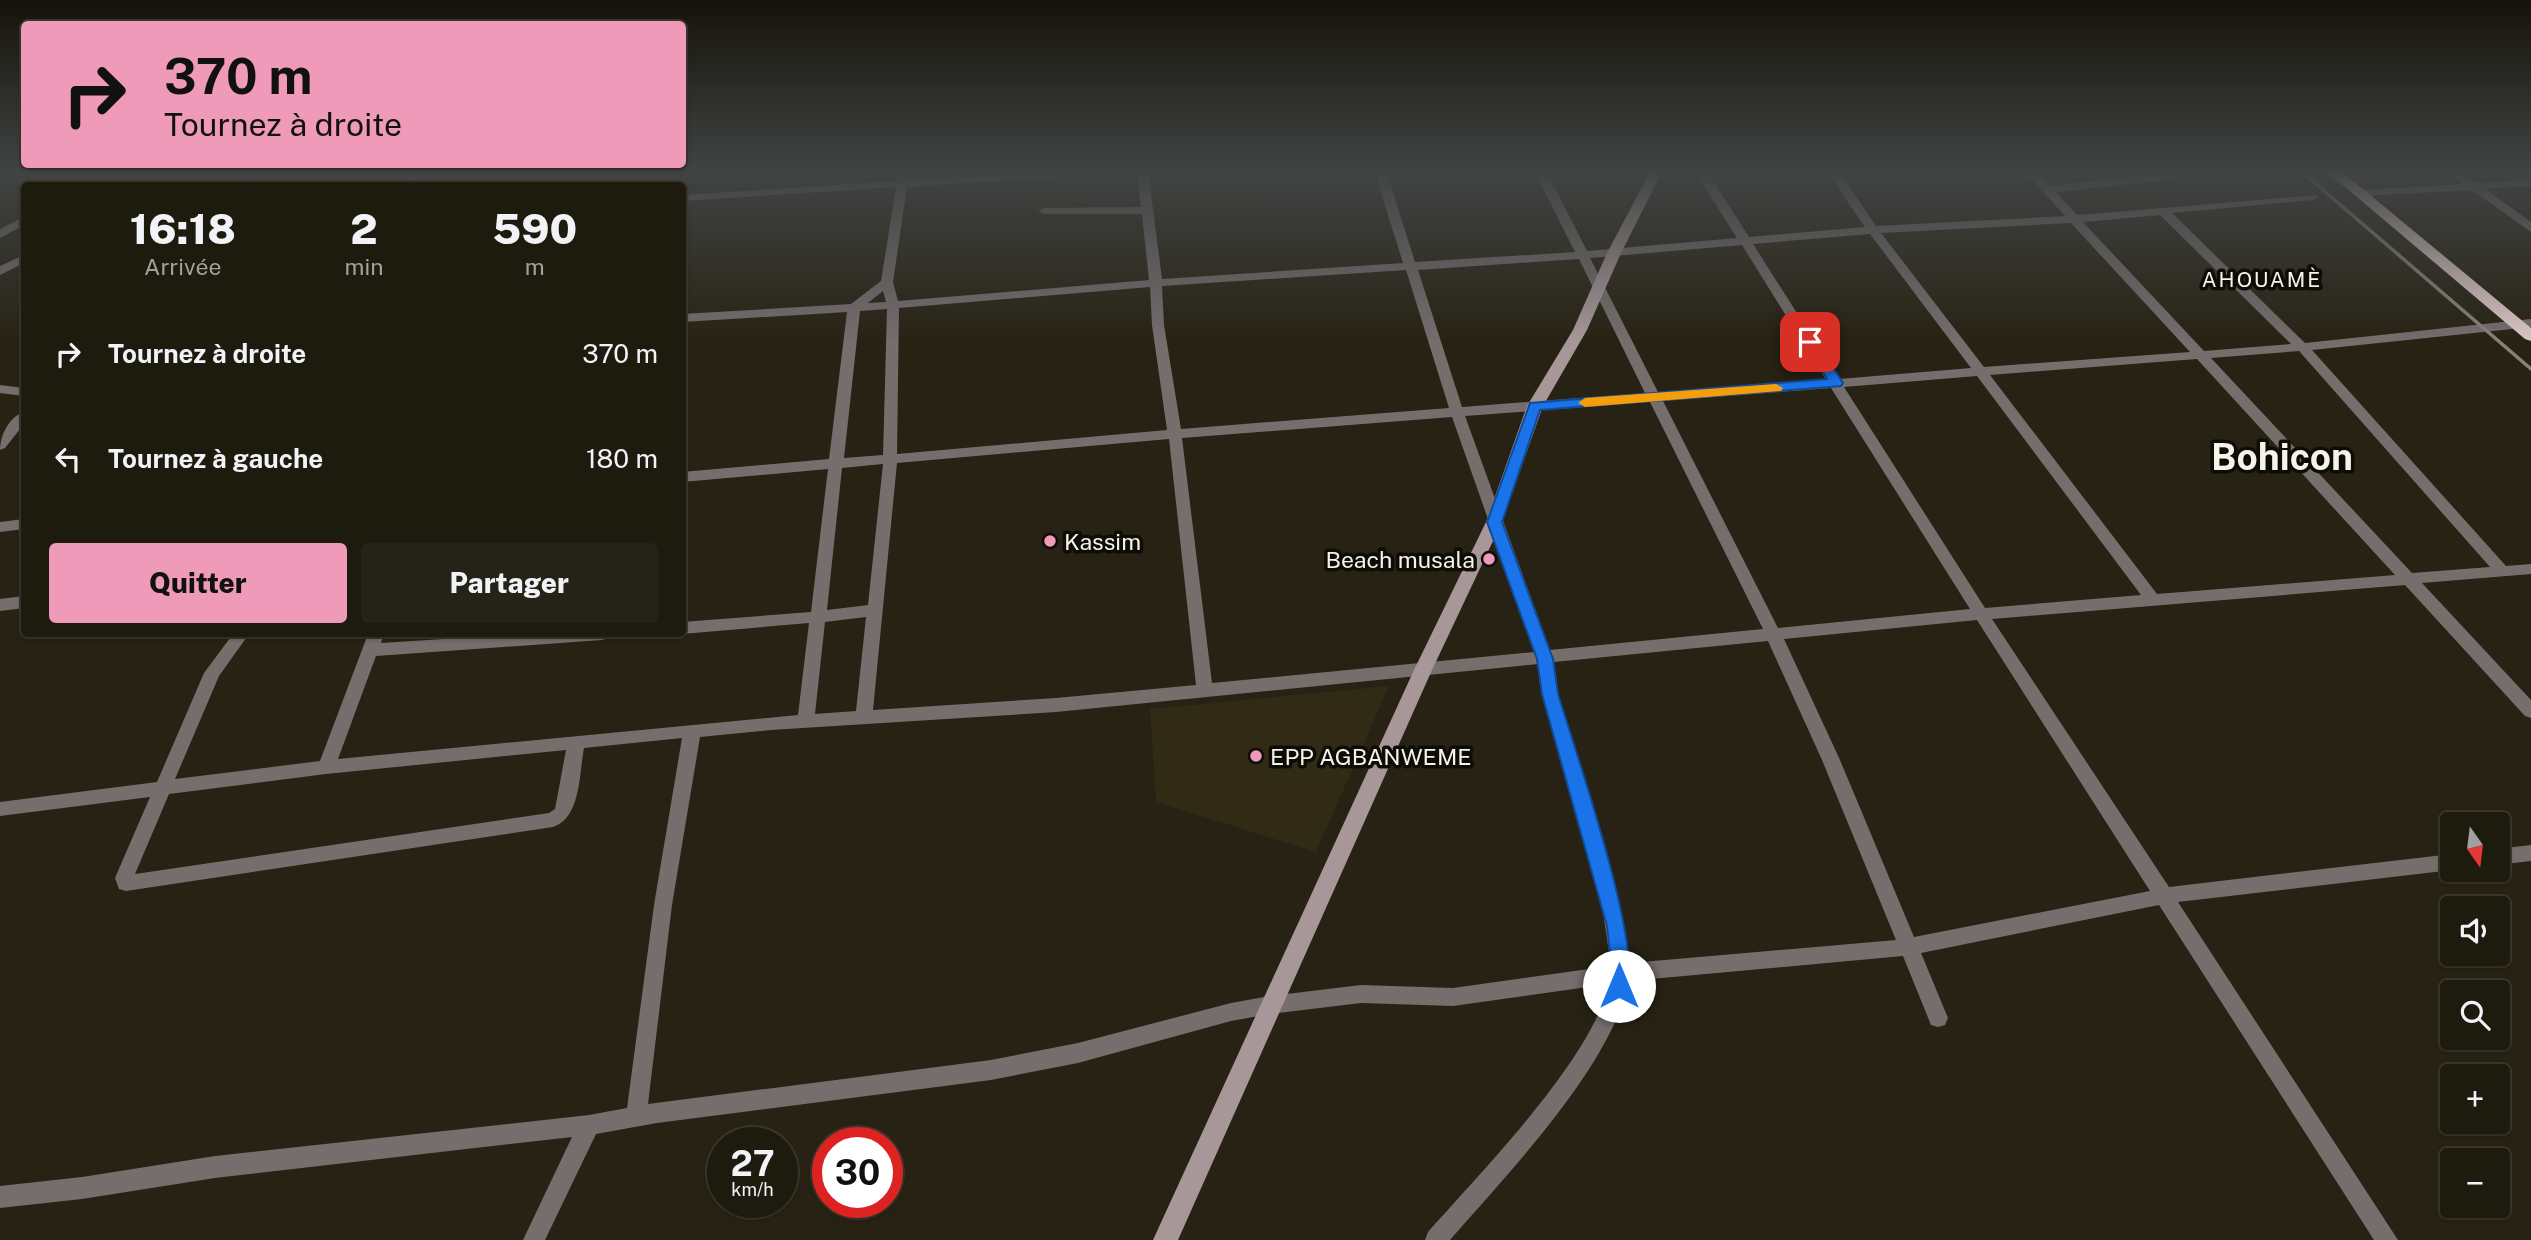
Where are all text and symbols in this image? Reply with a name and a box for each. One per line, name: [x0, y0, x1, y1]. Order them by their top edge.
text: 370 m: [164, 47, 313, 105]
icon: right: [49, 49, 140, 140]
text: Tournez à droite: [164, 106, 402, 143]
text: 16:18: [130, 204, 236, 253]
text: 2: [350, 204, 378, 253]
text: 590: [492, 204, 577, 253]
text: Arrivée: [144, 253, 221, 280]
text: min: [345, 253, 384, 280]
text: m: [525, 253, 545, 280]
district label: AHOUAMÈ: [2202, 267, 2322, 292]
pin: [1780, 312, 1840, 372]
icon: arrive: [1791, 323, 1829, 361]
icon: right: [49, 335, 87, 373]
text: Tournez à droite: [108, 338, 306, 369]
text: 370 m: [582, 338, 658, 369]
district label: Bohicon: [2211, 435, 2353, 478]
icon: left: [49, 440, 87, 478]
text: Tournez à gauche: [108, 443, 323, 474]
text: 180 m: [586, 443, 658, 474]
place label: Kassim: [1064, 528, 1141, 555]
marker: Kassim: [1042, 533, 1058, 549]
button: Quitter: [49, 543, 347, 623]
button: Partager: [361, 543, 658, 623]
place label: Beach musala: [1325, 546, 1475, 573]
marker: Beach musala: [1481, 551, 1497, 567]
place label: EPP AGBANWEME: [1270, 743, 1472, 770]
marker: EPP AGBANWEME: [1248, 748, 1264, 764]
north arrow: [2440, 812, 2510, 882]
map controls: [2440, 812, 2510, 1218]
button: sound: [2440, 896, 2510, 966]
position arrow: [1582, 949, 1656, 1023]
button: search: [2440, 980, 2510, 1050]
button: +: [2440, 1064, 2510, 1134]
speed limit sign: 30: [812, 1127, 903, 1218]
text: 27: [730, 1143, 775, 1184]
button: −: [2440, 1148, 2510, 1218]
text: km/h: [731, 1179, 774, 1200]

